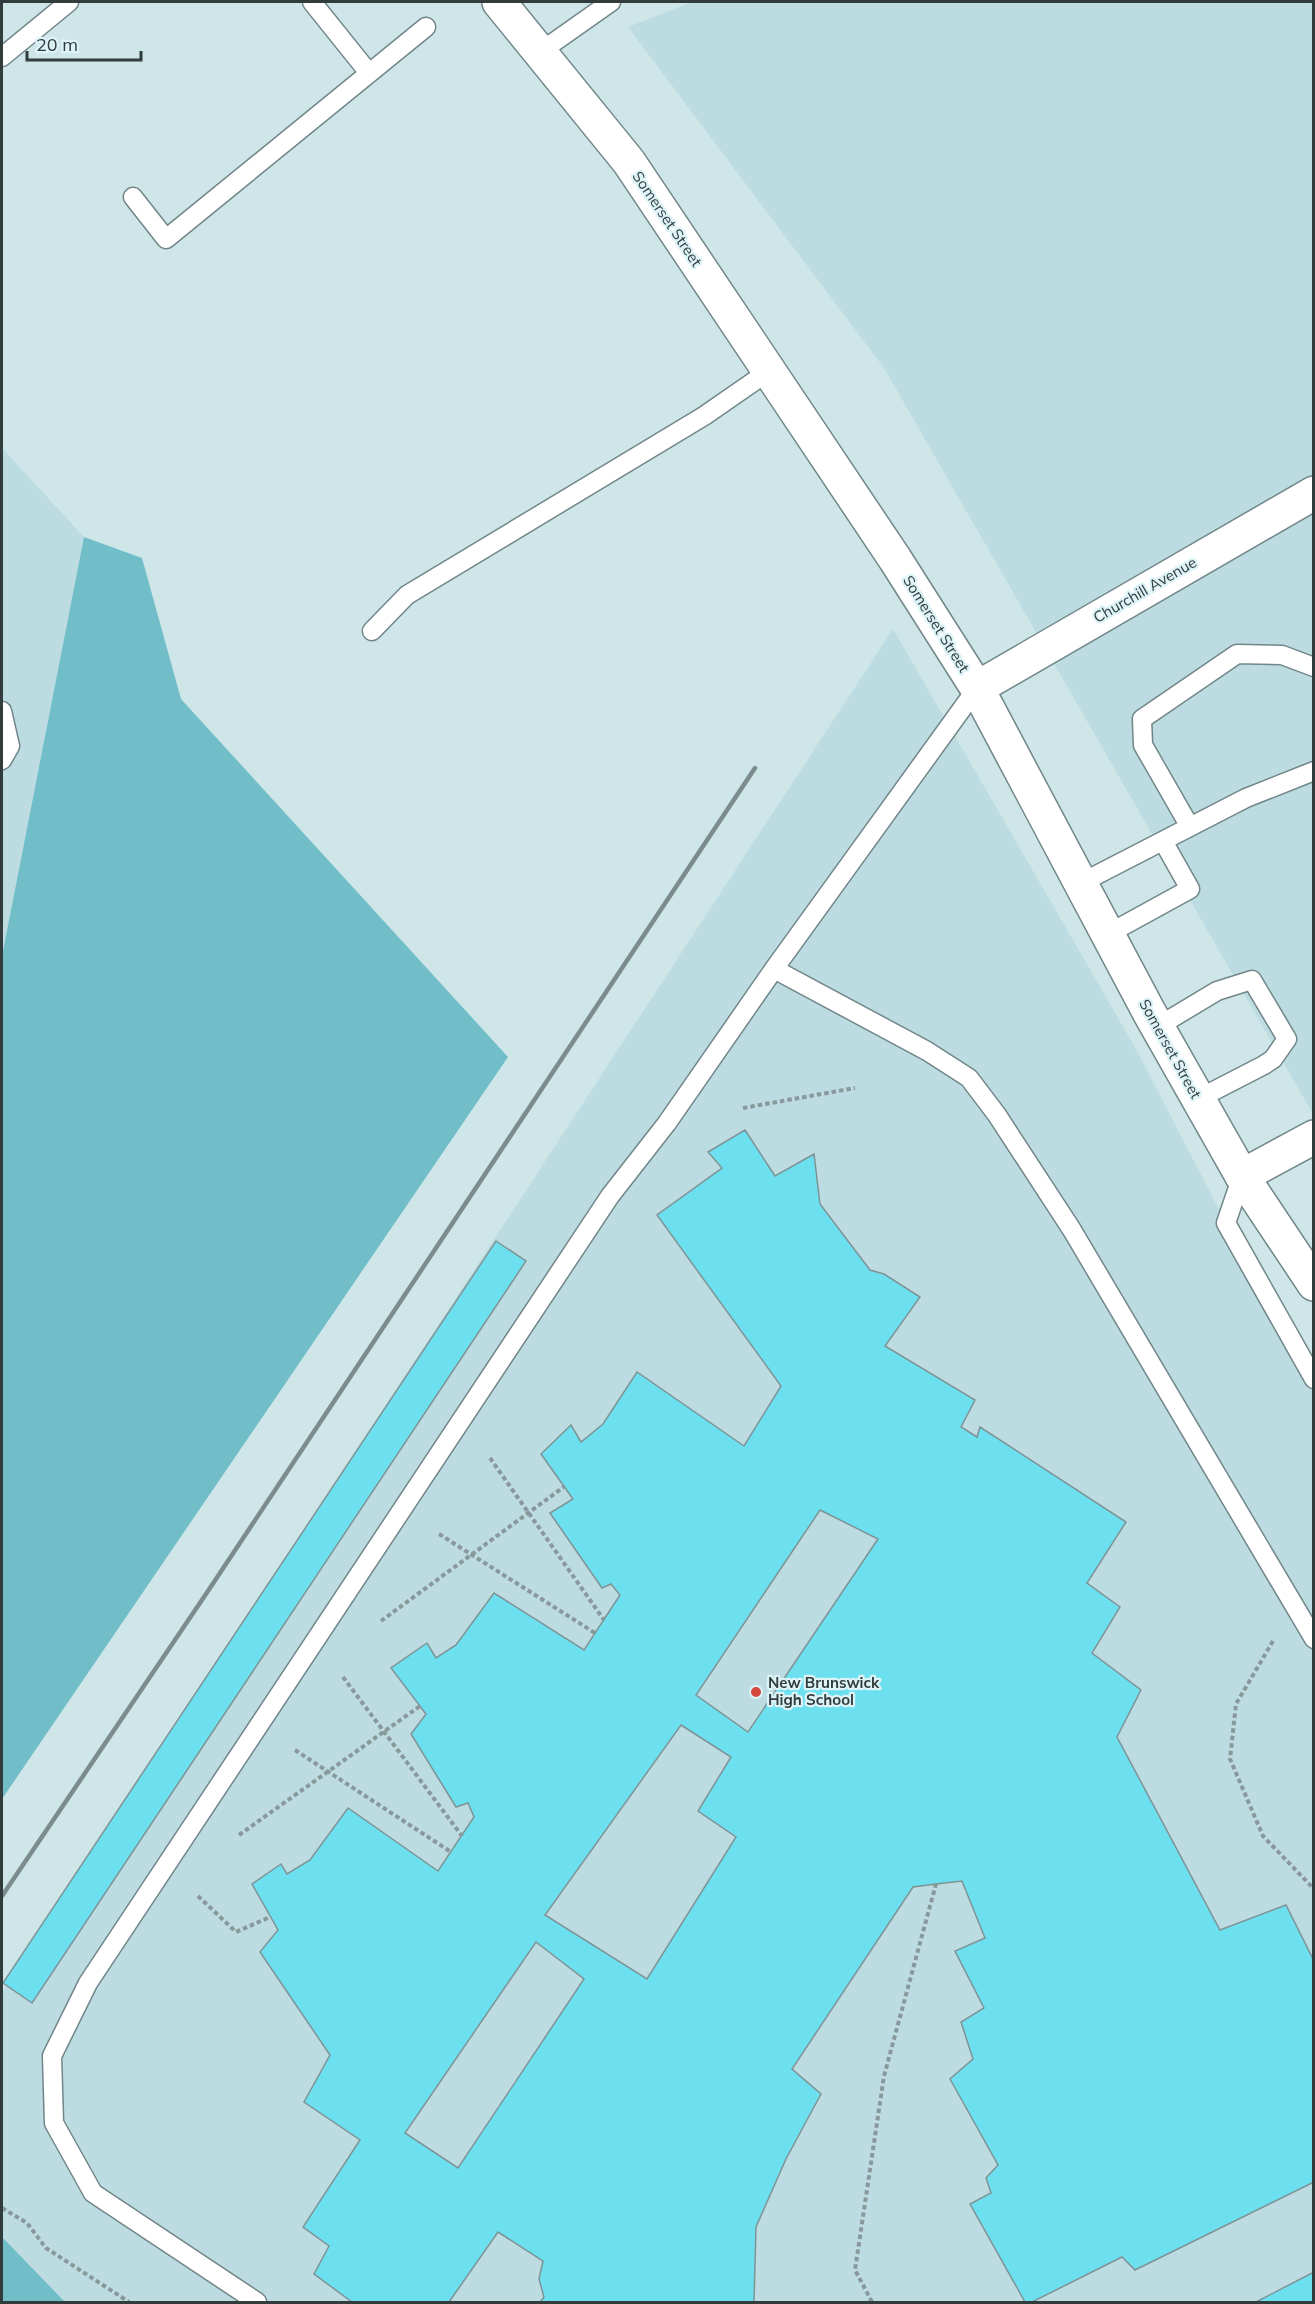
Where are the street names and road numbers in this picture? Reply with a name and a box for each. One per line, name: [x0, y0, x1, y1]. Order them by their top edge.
street label: Somerset Street: [629, 167, 706, 270]
street label: Churchill Avenue: [1090, 552, 1200, 627]
street label: Somerset Street: [899, 572, 974, 676]
street label: Somerset Street: [1135, 996, 1206, 1102]

